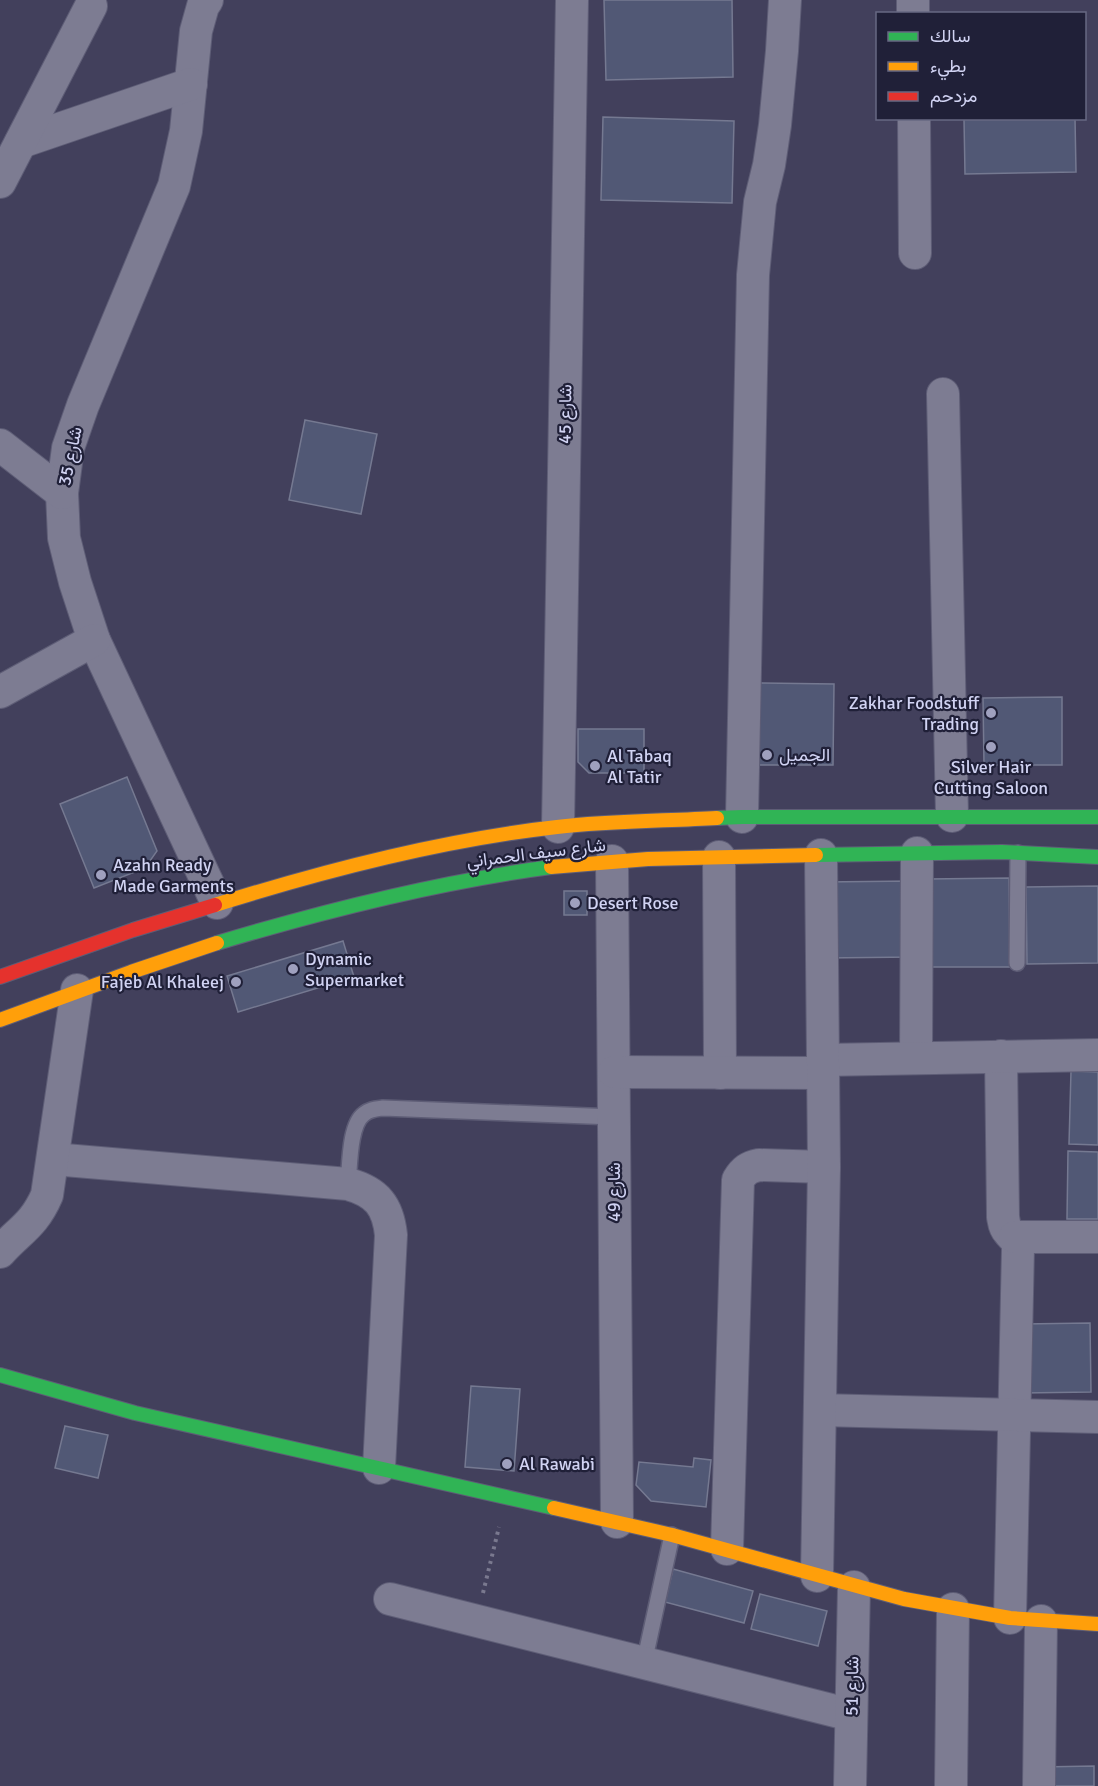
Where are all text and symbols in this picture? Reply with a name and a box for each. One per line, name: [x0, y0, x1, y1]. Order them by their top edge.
legend: [876, 12, 1086, 120]
text: سالك: [930, 25, 970, 47]
text: بطيء: [930, 55, 966, 81]
text: مزدحم: [930, 85, 977, 108]
street label: شارع 45: [553, 384, 578, 444]
street label: شارع 35: [53, 425, 88, 488]
place label: Zakhar Foodstuff Trading: [849, 692, 980, 735]
marker: Zakhar Foodstuff Trading: [984, 706, 998, 720]
marker: Silver Hair Cutting Saloon: [984, 740, 998, 754]
place label: الجميل: [779, 744, 830, 766]
place label: Al Tabaq Al Tatir: [607, 745, 672, 788]
marker: الجميل: [760, 748, 774, 762]
place label: Silver Hair Cutting Saloon: [934, 756, 1048, 799]
marker: Al Tabaq Al Tatir: [588, 759, 602, 773]
street label: شارع سيف الحمراني: [465, 834, 607, 876]
place label: Azahn Ready Made Garments: [113, 854, 234, 897]
marker: Azahn Ready Made Garments: [94, 868, 108, 882]
place label: Desert Rose: [587, 892, 679, 914]
marker: Desert Rose: [568, 896, 582, 910]
place label: Dynamic Supermarket: [305, 948, 404, 991]
marker: Dynamic Supermarket: [286, 962, 300, 976]
place label: Fajeb Al Khaleej: [101, 971, 224, 993]
marker: Fajeb Al Khaleej: [229, 975, 243, 989]
street label: شارع 49: [603, 1162, 626, 1222]
place label: Al Rawabi: [519, 1453, 595, 1475]
marker: Al Rawabi: [500, 1457, 514, 1471]
street label: شارع 51: [840, 1656, 865, 1716]

